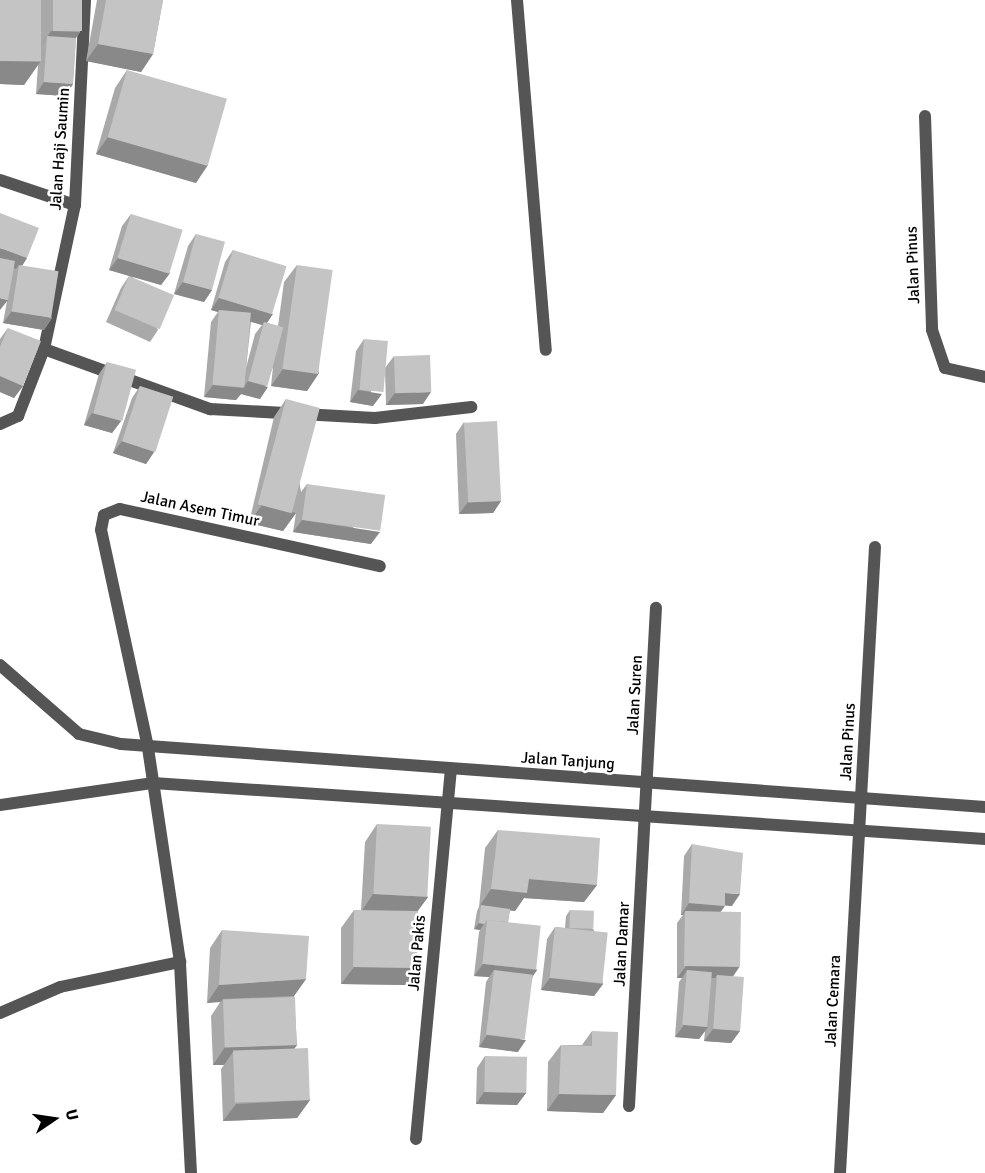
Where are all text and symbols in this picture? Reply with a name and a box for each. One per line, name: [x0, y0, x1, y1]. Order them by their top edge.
street label: Jalan Haji Saumin: [46, 87, 74, 211]
street label: Jalan Pinus: [902, 226, 924, 304]
street label: Jalan Asem Timur: [139, 487, 261, 531]
street label: Jalan Suren: [623, 655, 647, 735]
street label: Jalan Pinus: [836, 703, 860, 781]
street label: Jalan Tanjung: [521, 748, 615, 774]
street label: Jalan Damar: [610, 901, 634, 987]
street label: Jalan Pakis: [404, 914, 430, 992]
street label: Jalan Cemara: [821, 954, 845, 1048]
north arrow: [24, 1089, 84, 1149]
text: U: [61, 1107, 82, 1122]

